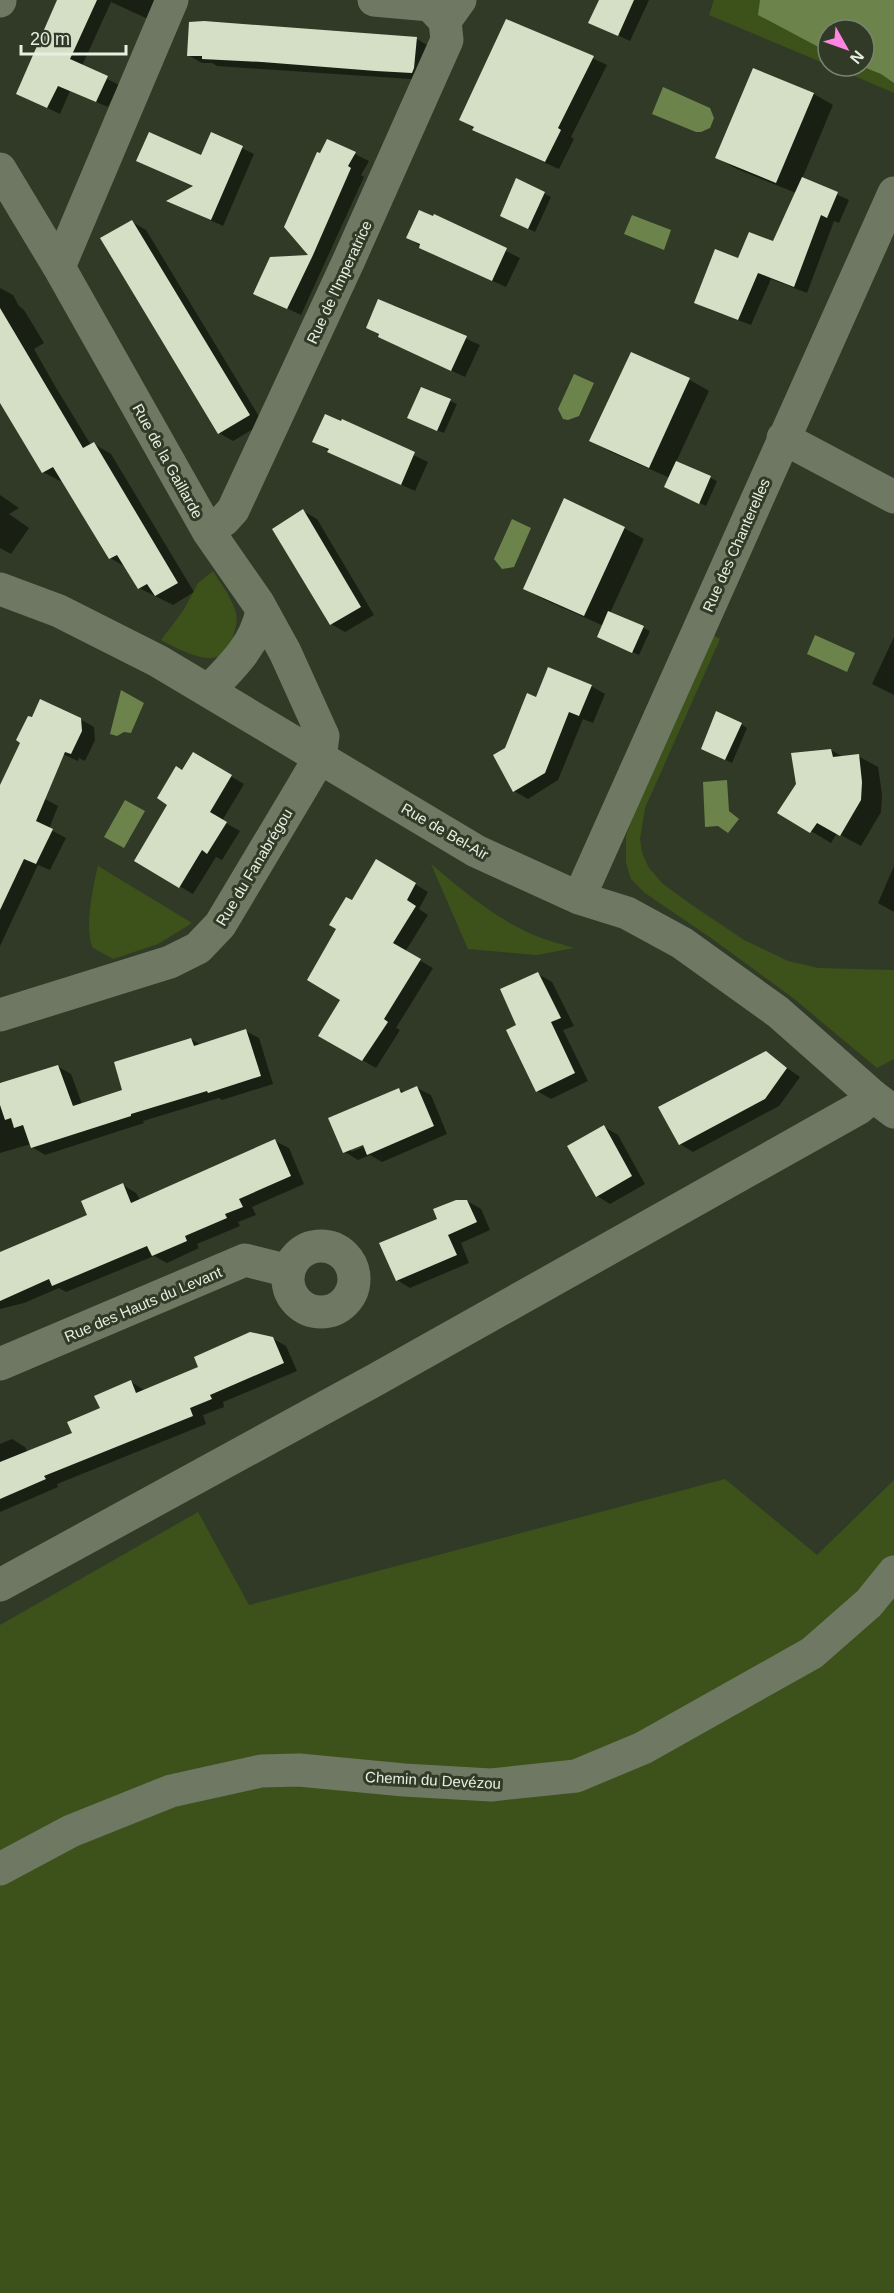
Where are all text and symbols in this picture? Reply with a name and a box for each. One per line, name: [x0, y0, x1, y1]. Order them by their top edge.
scale bar: [21, 18, 126, 56]
north arrow: [816, 18, 876, 78]
text: 20 m: [30, 29, 70, 49]
text: N: [847, 47, 867, 67]
street label: Rue de l'Imperatrice: [303, 218, 375, 346]
street label: Rue de la Gaillarde: [129, 401, 207, 521]
street label: Rue des Chanterelles: [699, 476, 773, 614]
street label: Rue de Bel-Air: [399, 799, 491, 863]
street label: Rue du Fanabrégou: [212, 805, 296, 929]
street label: Rue des Hauts du Levant: [62, 1263, 225, 1345]
street label: Chemin du Devézou: [365, 1768, 501, 1792]

